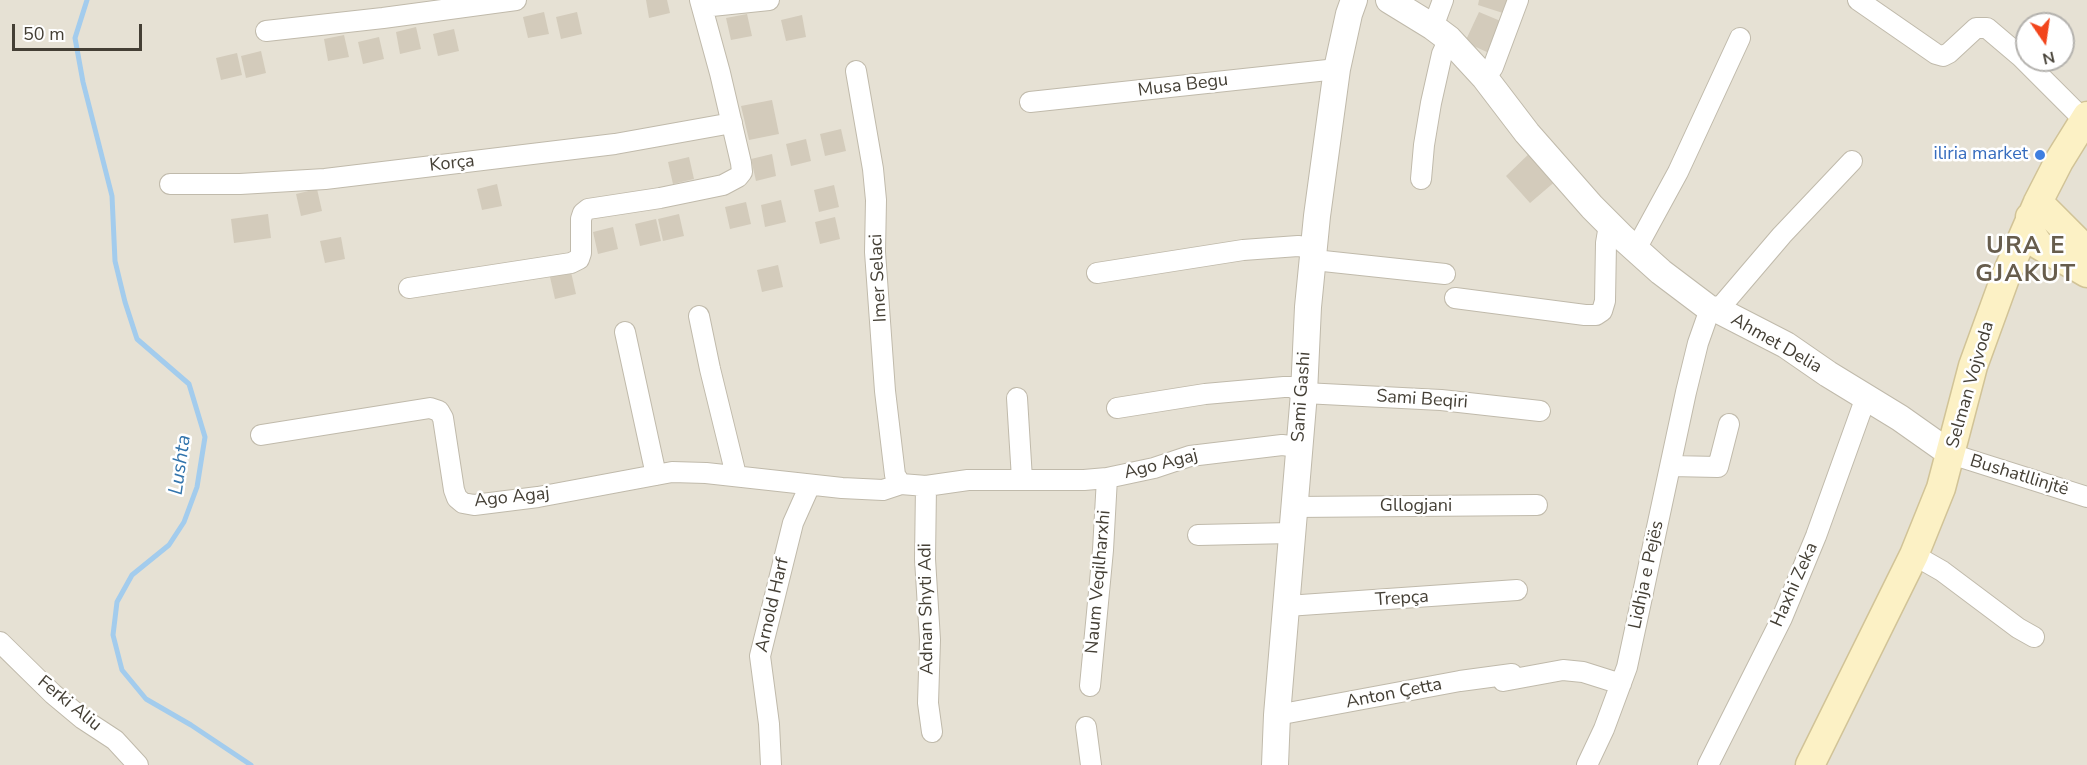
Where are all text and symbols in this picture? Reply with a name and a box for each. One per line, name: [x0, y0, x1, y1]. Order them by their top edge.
scale bar: [15, 12, 146, 50]
north arrow: [2015, 12, 2075, 72]
text: 50 m: [23, 22, 65, 46]
text: N: [2040, 46, 2057, 70]
street label: Musa Begu: [1137, 70, 1229, 102]
place label: iliria market: [1934, 144, 2028, 166]
marker: iliria market: [2033, 148, 2047, 162]
street label: Korça: [428, 151, 476, 177]
street label: Imer Selaci: [866, 233, 892, 323]
district label: URA E GJAKUT: [1975, 233, 2077, 289]
street label: Ahmet Delia: [1727, 309, 1825, 379]
street label: Selman Vojvoda: [1943, 319, 1999, 451]
street label: Sami Gashi: [1288, 351, 1316, 443]
street label: Sami Beqiri: [1375, 386, 1469, 414]
water label: Lushta: [165, 433, 197, 497]
street label: Ago Agaj: [1122, 445, 1200, 485]
street label: Bushatllinjtë: [1967, 451, 2071, 501]
street label: Ago Agaj: [473, 483, 551, 513]
street label: Gllogjani: [1380, 496, 1452, 518]
street label: Naum Veqilharxhi: [1082, 509, 1116, 655]
street label: Lidhja e Pejës: [1625, 519, 1669, 631]
street label: Haxhi Zeka: [1767, 539, 1823, 631]
street label: Adnan Shyti Adi: [915, 543, 939, 675]
street label: Arnold Harf: [752, 556, 794, 654]
street label: Trepça: [1374, 586, 1430, 612]
street label: Ferki Aliu: [33, 672, 105, 736]
street label: Anton Çetta: [1344, 674, 1444, 714]

